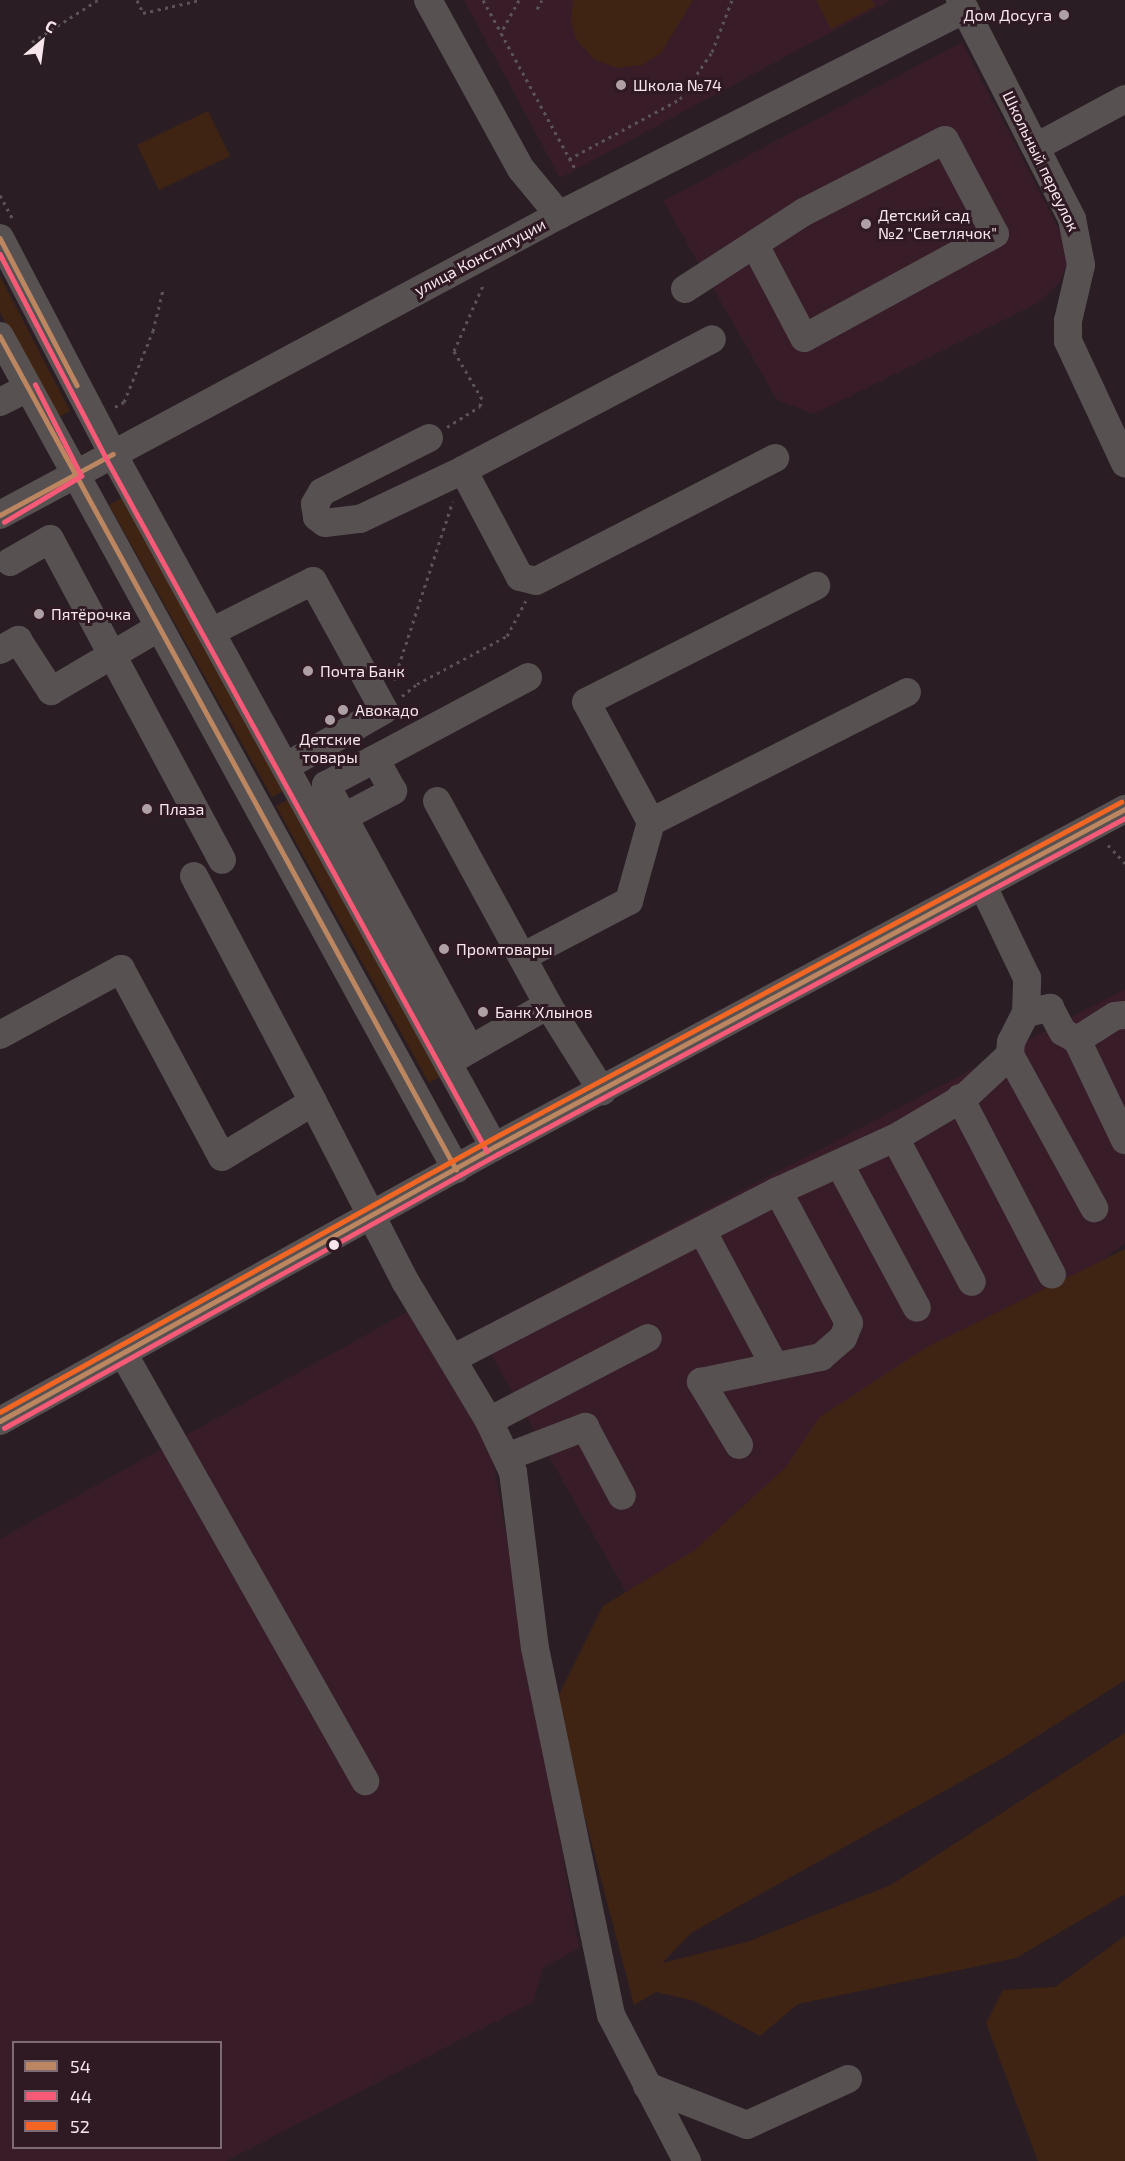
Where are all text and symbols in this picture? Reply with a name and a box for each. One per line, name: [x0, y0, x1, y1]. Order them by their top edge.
place label: Дом Досуга: [963, 5, 1052, 25]
marker: Дом Досуга: [1057, 8, 1071, 22]
north arrow: [12, 12, 72, 72]
text: С: [42, 15, 60, 36]
place label: Школа №74: [633, 75, 722, 95]
marker: Школа №74: [614, 78, 628, 92]
street label: Школьный переулок: [999, 88, 1083, 234]
place label: Детский сад №2 "Светлячок": [878, 205, 997, 243]
street label: улица Конституции: [411, 214, 549, 300]
marker: Детский сад №2 "Светлячок": [859, 217, 873, 231]
place label: Пятёрочка: [51, 604, 131, 624]
marker: Пятёрочка: [32, 607, 46, 621]
place label: Почта Банк: [320, 661, 405, 681]
marker: Почта Банк: [301, 664, 315, 678]
place label: Авокадо: [355, 700, 419, 720]
marker: Авокадо: [336, 703, 350, 717]
marker: Детские товары: [323, 713, 337, 727]
place label: Детские товары: [299, 729, 361, 767]
place label: Плаза: [159, 799, 204, 819]
marker: Плаза: [140, 802, 154, 816]
place label: Промтовары: [456, 939, 553, 959]
marker: Промтовары: [437, 942, 451, 956]
place label: Банк Хлынов: [495, 1002, 593, 1022]
marker: Банк Хлынов: [476, 1005, 490, 1019]
unlabelled marker: [328, 1239, 340, 1251]
legend: [12, 2041, 222, 2149]
text: 54: [70, 2055, 91, 2077]
text: 44: [70, 2085, 92, 2107]
text: 52: [70, 2115, 90, 2137]

